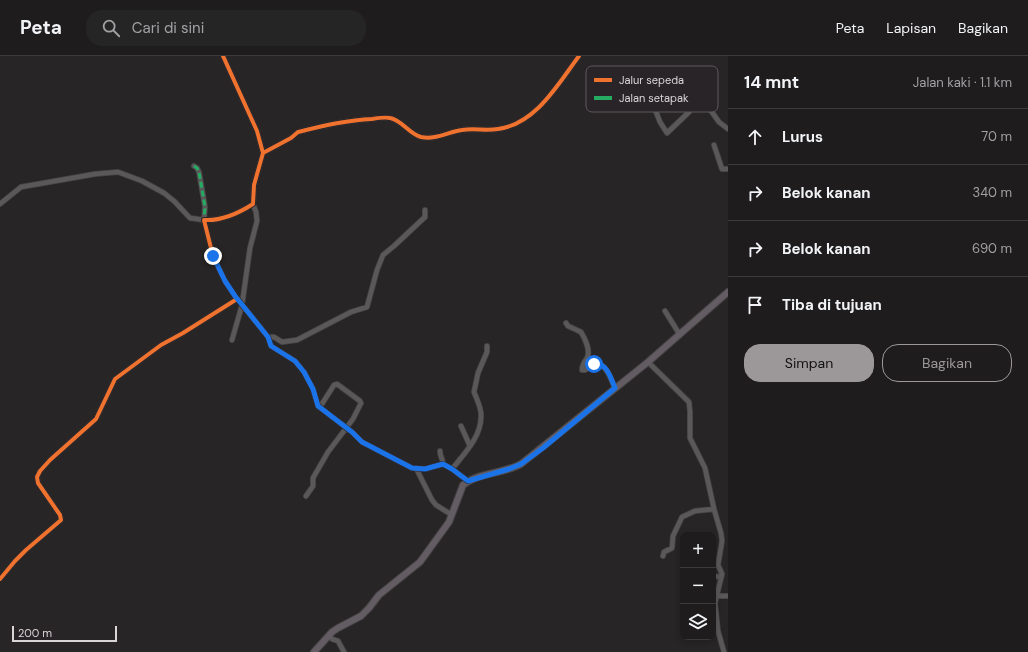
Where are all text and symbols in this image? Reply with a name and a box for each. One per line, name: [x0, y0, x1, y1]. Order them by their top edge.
search box: [86, 10, 366, 46]
text: Peta: [20, 15, 62, 40]
icon: search: [100, 17, 122, 39]
text: Cari di sini: [132, 18, 204, 38]
text: Peta: [836, 19, 864, 37]
text: Lapisan: [886, 19, 936, 37]
text: Bagikan: [958, 19, 1008, 37]
legend: [586, 66, 718, 112]
text: 14 mnt: [744, 71, 799, 93]
text: Jalur sepeda: [619, 73, 684, 87]
text: Jalan kaki · 1.1 km: [913, 74, 1012, 91]
text: Jalan setapak: [619, 91, 689, 105]
icon: ahead: [744, 126, 766, 148]
text: Lurus: [782, 127, 823, 147]
text: 70 m: [981, 128, 1012, 145]
icon: right: [744, 182, 766, 204]
text: Belok kanan: [782, 183, 870, 203]
text: 340 m: [972, 184, 1012, 201]
icon: right: [744, 238, 766, 260]
text: Belok kanan: [782, 239, 870, 259]
text: 690 m: [972, 240, 1012, 257]
route end: [204, 247, 222, 265]
icon: arrive: [744, 294, 766, 316]
text: Tiba di tujuan: [782, 295, 882, 315]
button: Simpan: [744, 344, 874, 382]
button: Bagikan: [882, 344, 1012, 382]
route start: [585, 355, 603, 373]
map controls: [680, 532, 716, 640]
button: +: [680, 532, 716, 568]
button: −: [680, 568, 716, 604]
button: layers: [680, 604, 716, 640]
scale bar: [12, 624, 117, 643]
text: 200 m: [18, 626, 52, 640]

